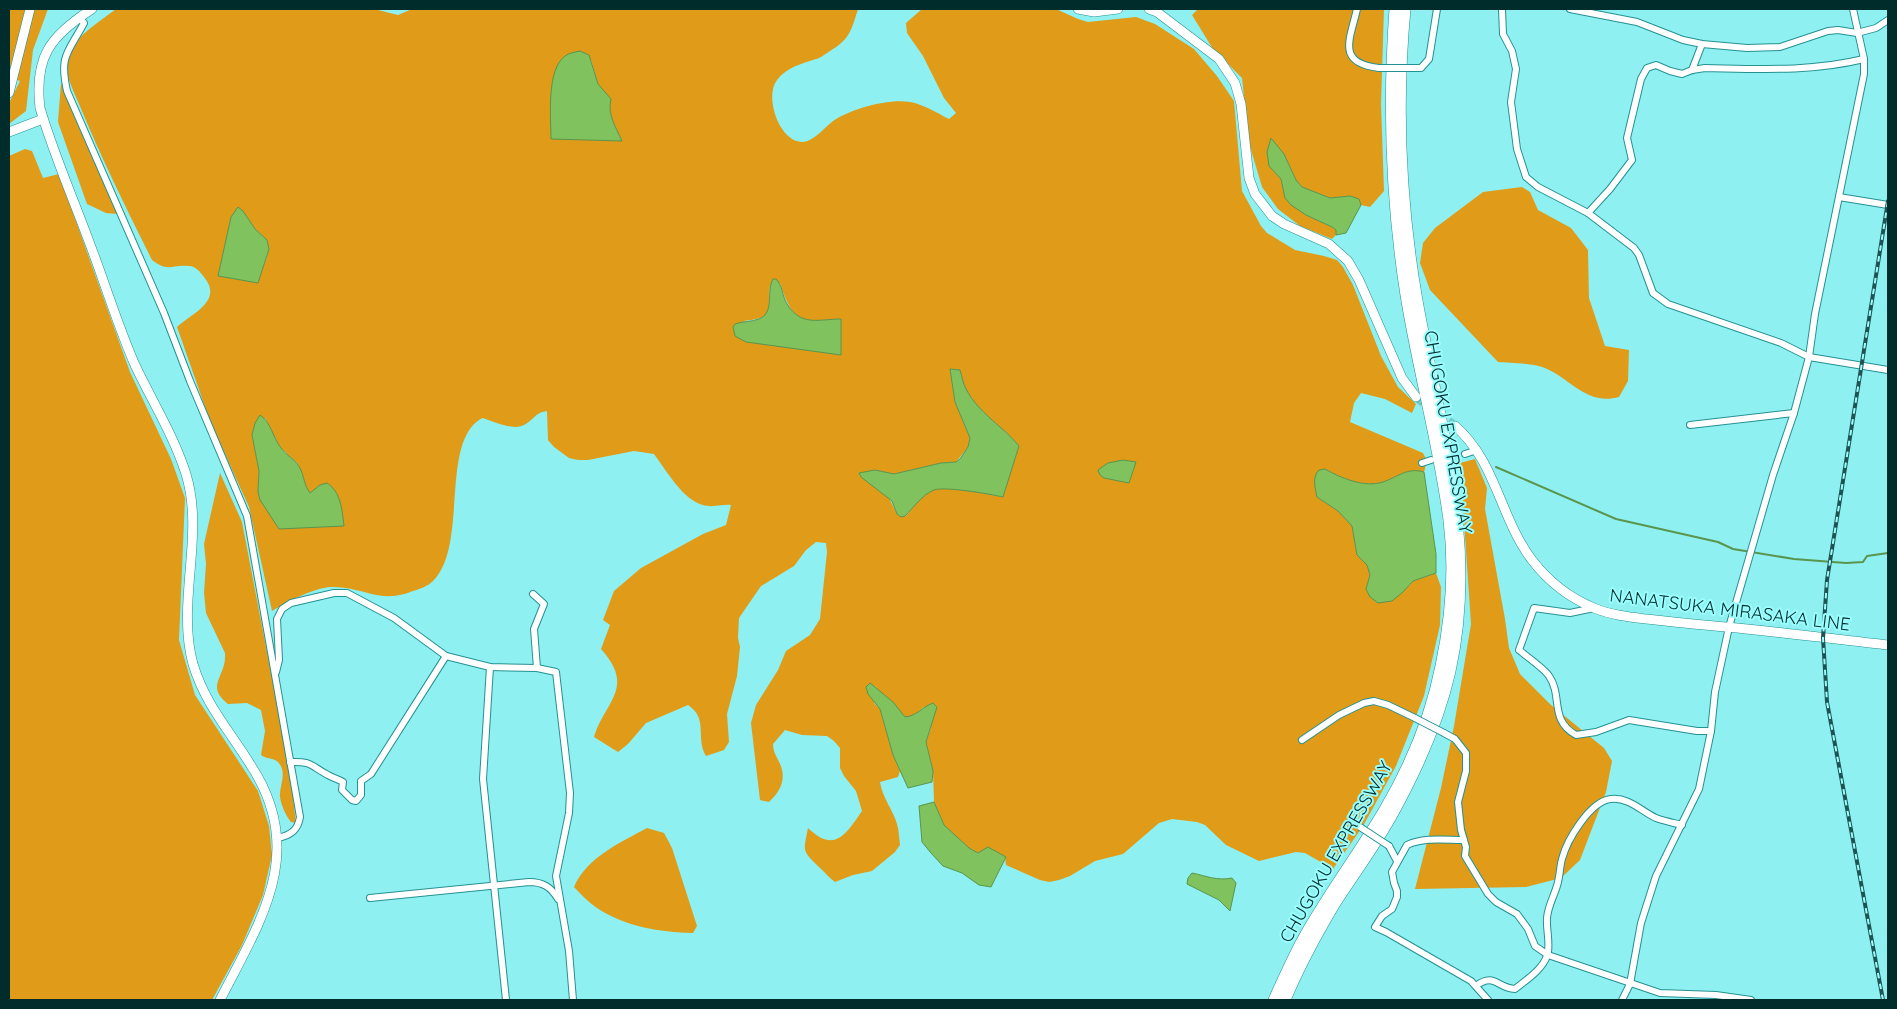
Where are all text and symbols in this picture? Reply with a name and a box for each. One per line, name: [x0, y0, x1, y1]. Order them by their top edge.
street label: CHUGOKU EXPRESSWAY: [1419, 329, 1478, 535]
street label: NANATSUKA MIRASAKA LINE: [1609, 583, 1852, 636]
street label: CHUGOKU EXPRESSWAY: [1274, 757, 1397, 947]

